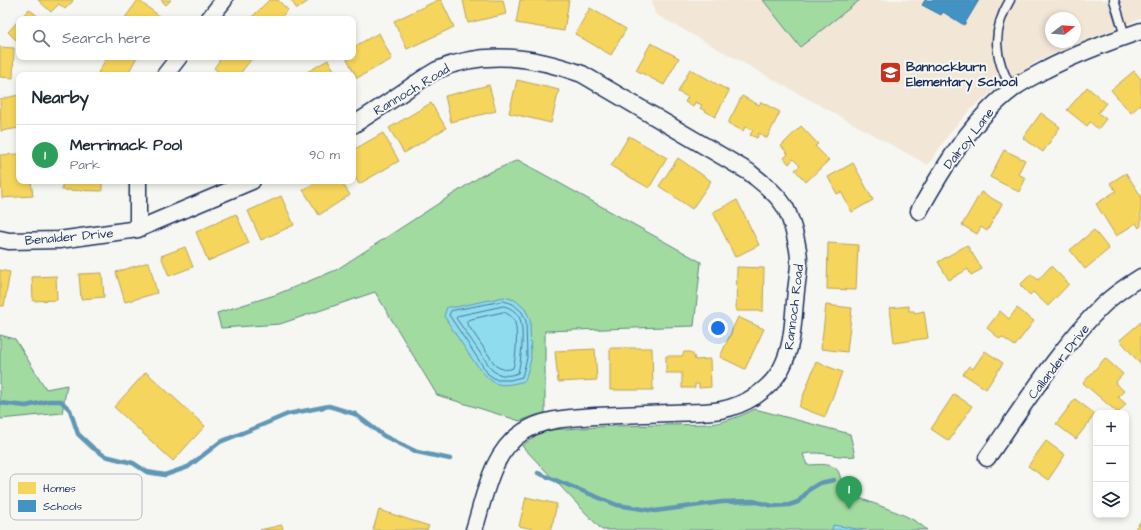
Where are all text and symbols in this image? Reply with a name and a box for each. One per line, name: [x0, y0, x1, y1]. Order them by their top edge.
north arrow: [1045, 12, 1081, 48]
search box: [16, 16, 356, 60]
icon: search: [30, 27, 52, 49]
text: Search here: [62, 28, 151, 49]
place label: Bannockburn Elementary School: [906, 58, 1018, 92]
street label: Rannoch Road: [370, 60, 453, 120]
school or university icon: Bannockburn Elementary School: [877, 60, 903, 86]
text: Nearby: [32, 86, 89, 110]
street label: Dalroy Lane: [939, 104, 999, 174]
text: Merrimack Pool: [70, 135, 182, 156]
text: 1: [44, 146, 46, 164]
text: 90 m: [309, 146, 340, 164]
text: Park: [70, 156, 100, 174]
street label: Benalder Drive: [24, 224, 114, 250]
street label: Rannoch Road: [780, 263, 808, 351]
your location: [708, 318, 728, 338]
street label: Callander Drive: [1024, 320, 1094, 403]
map controls: [1093, 410, 1129, 518]
button: +: [1093, 410, 1129, 446]
button: −: [1093, 446, 1129, 482]
legend: [10, 474, 142, 520]
pin: 1: [836, 476, 862, 509]
text: Homes: [43, 481, 76, 496]
button: layers: [1093, 482, 1129, 518]
text: Schools: [43, 499, 83, 514]

